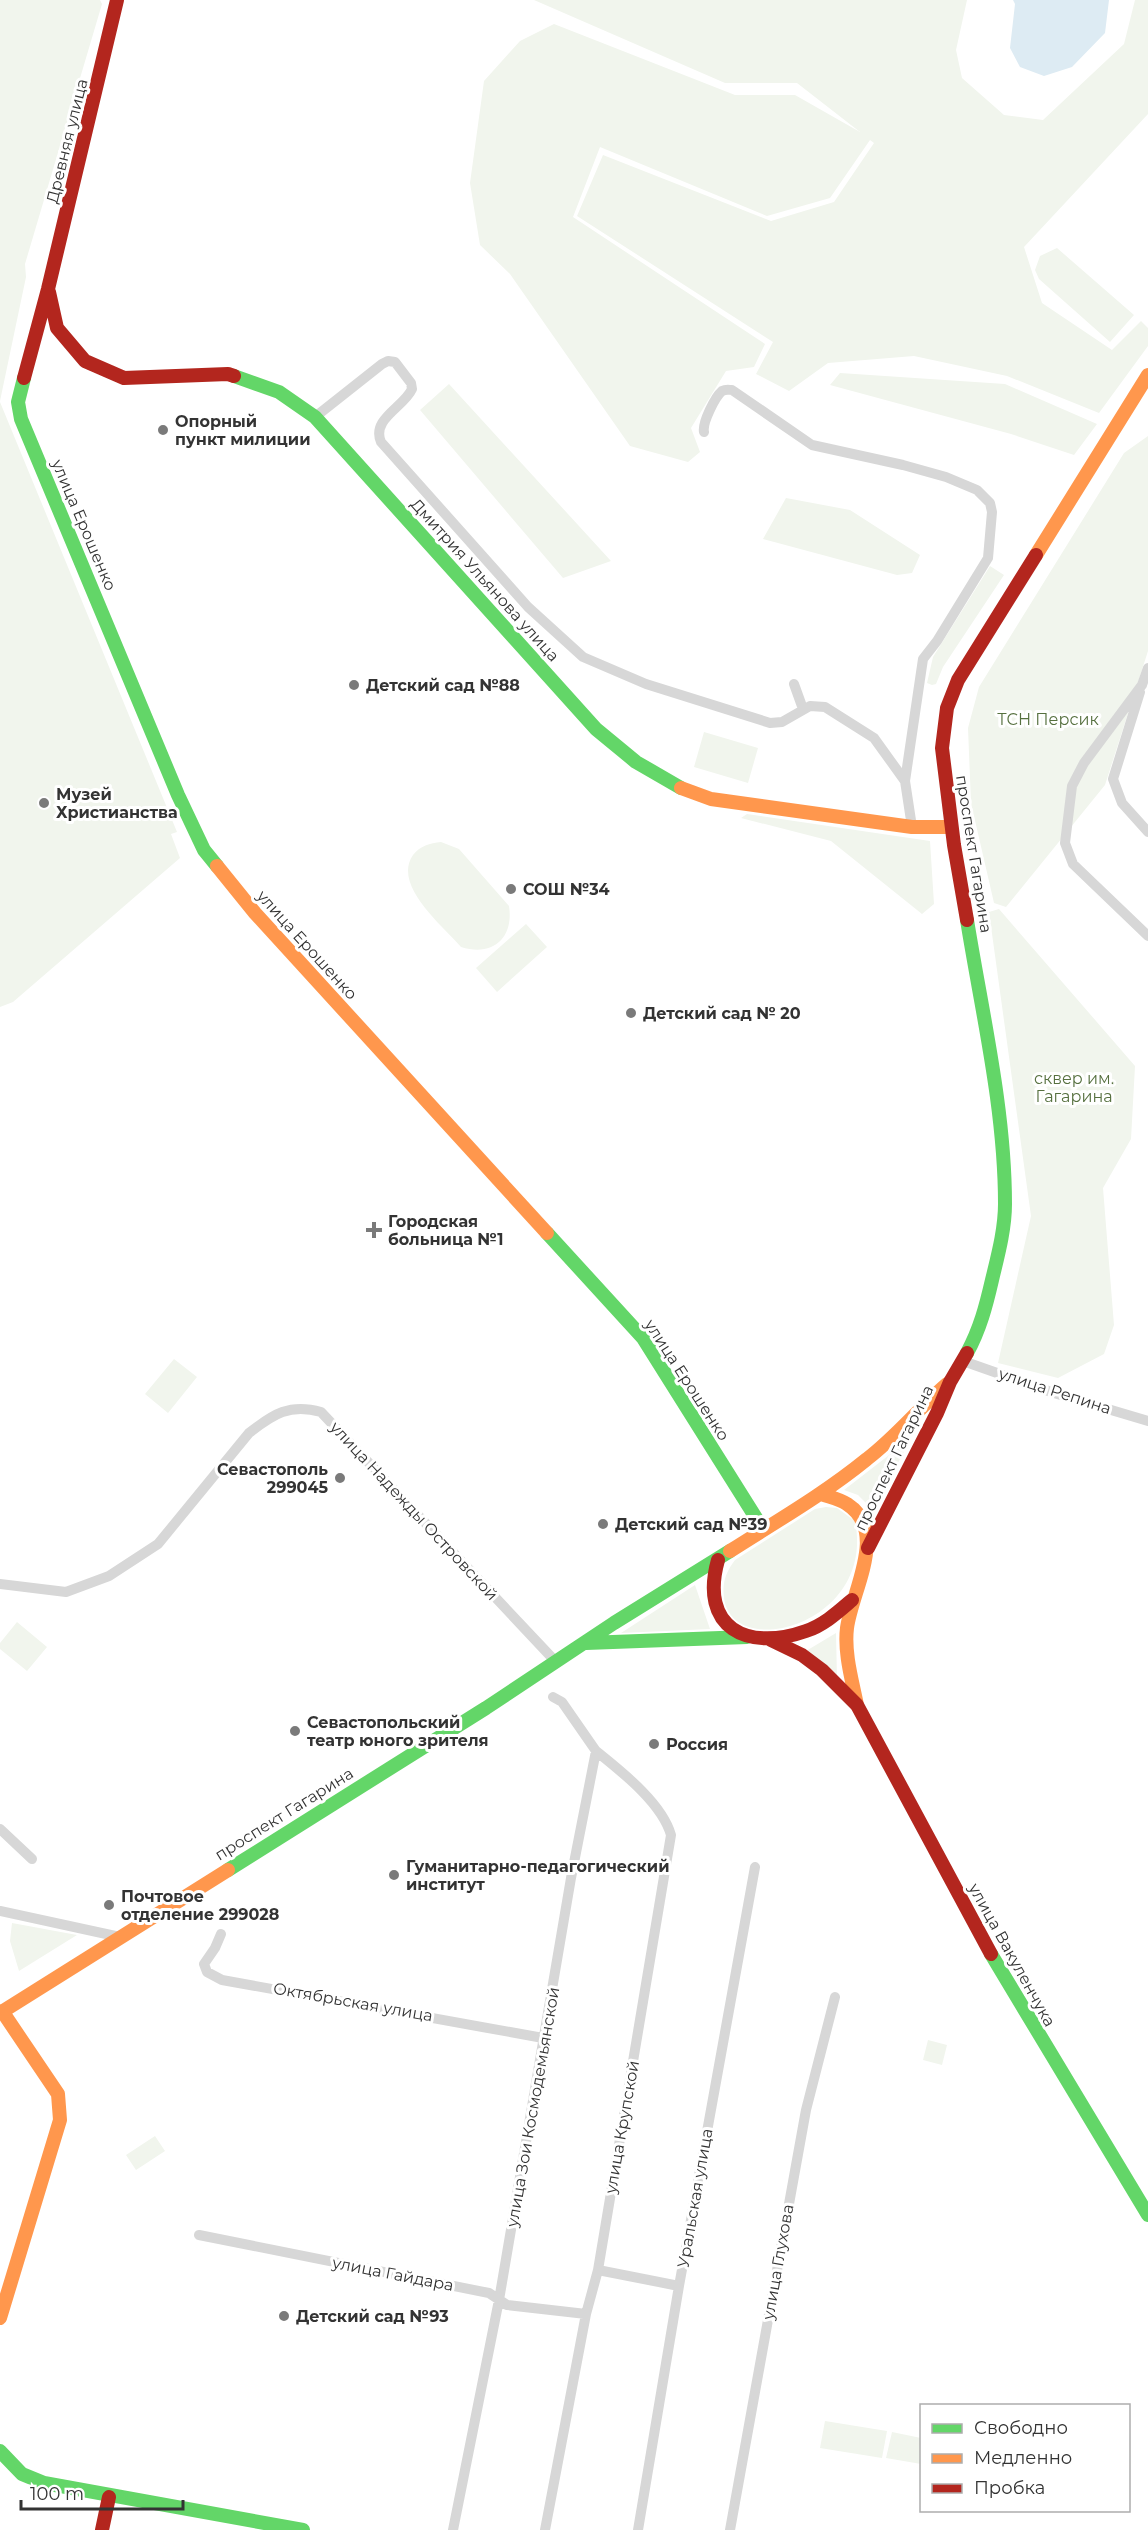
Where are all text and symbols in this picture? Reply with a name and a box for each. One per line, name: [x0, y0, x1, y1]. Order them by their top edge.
street label: Древняя улица: [42, 77, 92, 205]
place label: Опорный пункт милиции: [175, 412, 311, 449]
marker: Опорный пункт милиции: [156, 423, 170, 437]
street label: улица Ерошенко: [47, 456, 120, 593]
street label: Дмитрия Ульянова улица: [407, 495, 563, 665]
place label: Детский сад №88: [366, 676, 520, 695]
marker: Детский сад №88: [347, 678, 361, 692]
park label: ТСН Персик: [997, 710, 1099, 729]
street label: проспект Гагарина: [952, 774, 996, 934]
place label: Музей Христианства: [56, 785, 178, 822]
marker: Музей Христианства: [37, 796, 51, 810]
place label: СОШ №34: [523, 880, 610, 899]
marker: СОШ №34: [504, 882, 518, 896]
street label: улица Ерошенко: [252, 886, 361, 1004]
place label: Детский сад № 20: [643, 1004, 801, 1023]
marker: Детский сад № 20: [624, 1006, 638, 1020]
park label: сквер им. Гагарина: [1034, 1069, 1114, 1106]
place label: Городская больница №1: [388, 1212, 504, 1249]
marker: Городская больница №1: [365, 1221, 383, 1239]
street label: улица Ерошенко: [640, 1315, 733, 1444]
street label: улица Репина: [995, 1364, 1114, 1418]
street label: проспект Гагарина: [850, 1382, 938, 1534]
street label: улица Надежды Островской: [325, 1417, 502, 1604]
place label: Севастополь 299045: [217, 1460, 328, 1497]
marker: Севастополь 299045: [333, 1471, 347, 1485]
place label: Детский сад №39: [615, 1515, 767, 1534]
marker: Детский сад №39: [596, 1517, 610, 1531]
place label: Севастопольский театр юного зрителя: [307, 1713, 489, 1750]
marker: Севастопольский театр юного зрителя: [288, 1724, 302, 1738]
place label: Россия: [666, 1735, 728, 1754]
marker: Россия: [647, 1737, 661, 1751]
street label: проспект Гагарина: [211, 1764, 357, 1864]
place label: Гуманитарно-педагогический институт: [406, 1857, 670, 1894]
marker: Гуманитарно-педагогический институт: [387, 1868, 401, 1882]
street label: улица Вакуленчука: [964, 1879, 1059, 2030]
place label: Почтовое отделение 299028: [121, 1887, 279, 1924]
marker: Почтовое отделение 299028: [102, 1898, 116, 1912]
street label: Октябрьская улица: [272, 1979, 434, 2025]
street label: улица Зои Космодемьянской: [502, 1986, 563, 2229]
street label: улица Крупской: [601, 2059, 643, 2196]
street label: Уральская улица: [673, 2127, 717, 2269]
street label: улица Глухова: [758, 2203, 798, 2322]
street label: улица Гайдара: [330, 2253, 455, 2295]
place label: Детский сад №93: [296, 2307, 449, 2326]
marker: Детский сад №93: [277, 2309, 291, 2323]
legend: [920, 2404, 1130, 2512]
text: Свободно: [974, 2417, 1068, 2439]
text: Медленно: [974, 2447, 1072, 2469]
scale bar: [21, 2473, 183, 2511]
text: Пробка: [974, 2477, 1045, 2499]
text: 100 m: [30, 2483, 84, 2505]

